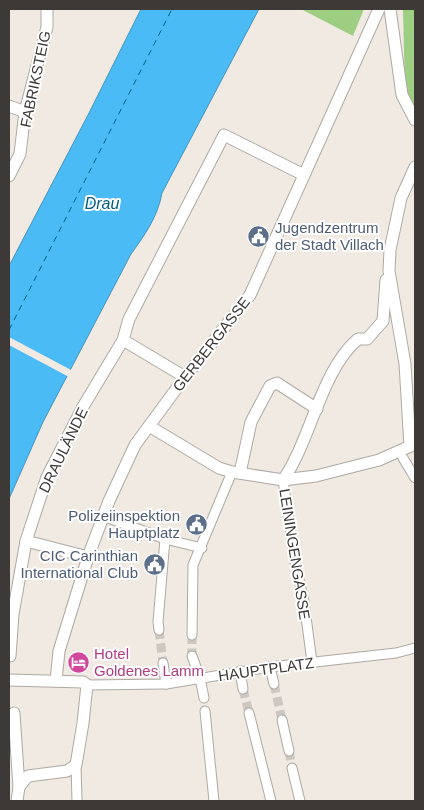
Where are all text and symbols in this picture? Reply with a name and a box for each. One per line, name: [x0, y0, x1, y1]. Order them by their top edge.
street label: FABRIKSTEIG: [16, 29, 54, 129]
water label: Drau: [85, 195, 119, 212]
place label: Jugendzentrum der Stadt Villach: [275, 219, 384, 253]
public building icon: Jugendzentrum der Stadt Villach: [247, 224, 271, 248]
street label: GERBERGASSE: [169, 293, 253, 395]
street label: DRAULÄNDE: [35, 405, 91, 495]
street label: LEININGENGASSE: [276, 487, 314, 621]
place label: Polizeiinspektion Hauptplatz: [68, 507, 180, 541]
public building icon: Polizeiinspektion Hauptplatz: [184, 512, 208, 536]
place label: CIC Carinthian International Club: [20, 547, 138, 581]
public building icon: CIC Carinthian International Club: [142, 552, 166, 576]
place label: Hotel Goldenes Lamm: [94, 645, 204, 679]
hotel icon: Hotel Goldenes Lamm: [66, 650, 90, 674]
street label: HAUPTPLATZ: [217, 654, 315, 684]

